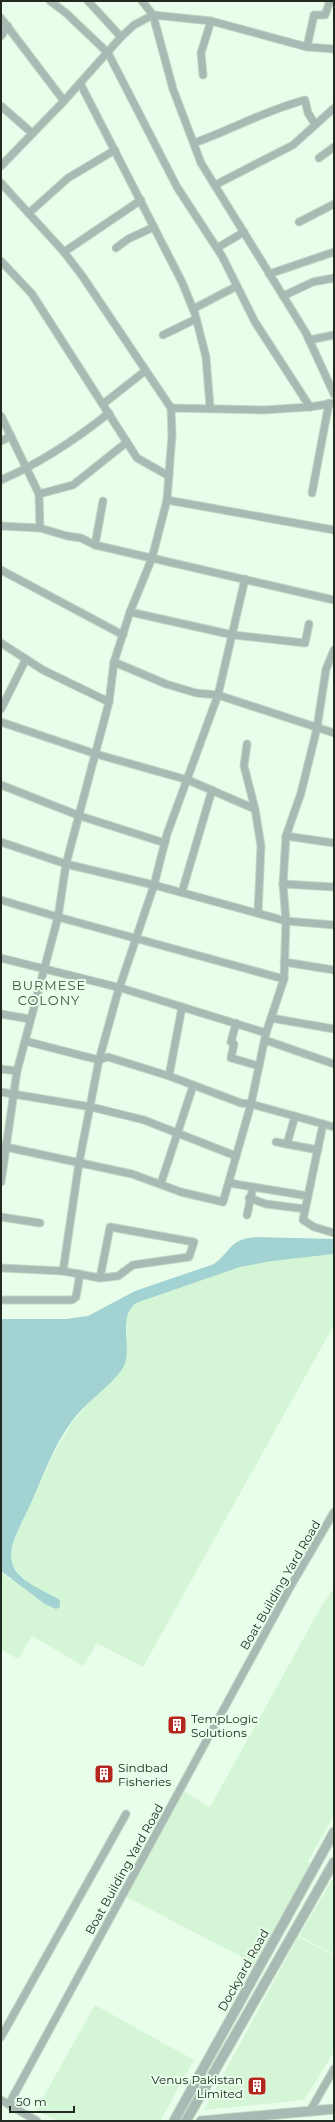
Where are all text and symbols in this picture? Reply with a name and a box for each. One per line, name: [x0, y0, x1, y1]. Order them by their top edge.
district label: BURMESE COLONY: [12, 977, 86, 1008]
street label: Boat Building Yard Road: [237, 1517, 323, 1653]
place label: TempLogic Solutions: [191, 1711, 258, 1740]
building icon: TempLogic Solutions: [166, 1714, 188, 1736]
place label: Sindbad Fisheries: [118, 1760, 171, 1789]
building icon: Sindbad Fisheries: [93, 1763, 115, 1785]
street label: Boat Building Yard Road: [82, 1801, 166, 1937]
street label: Dockyard Road: [214, 1926, 272, 2014]
place label: Venus Pakistan Limited: [151, 2072, 243, 2101]
building icon: Venus Pakistan Limited: [246, 2075, 268, 2097]
scale bar: [10, 2088, 74, 2114]
text: 50 m: [16, 2094, 47, 2109]

